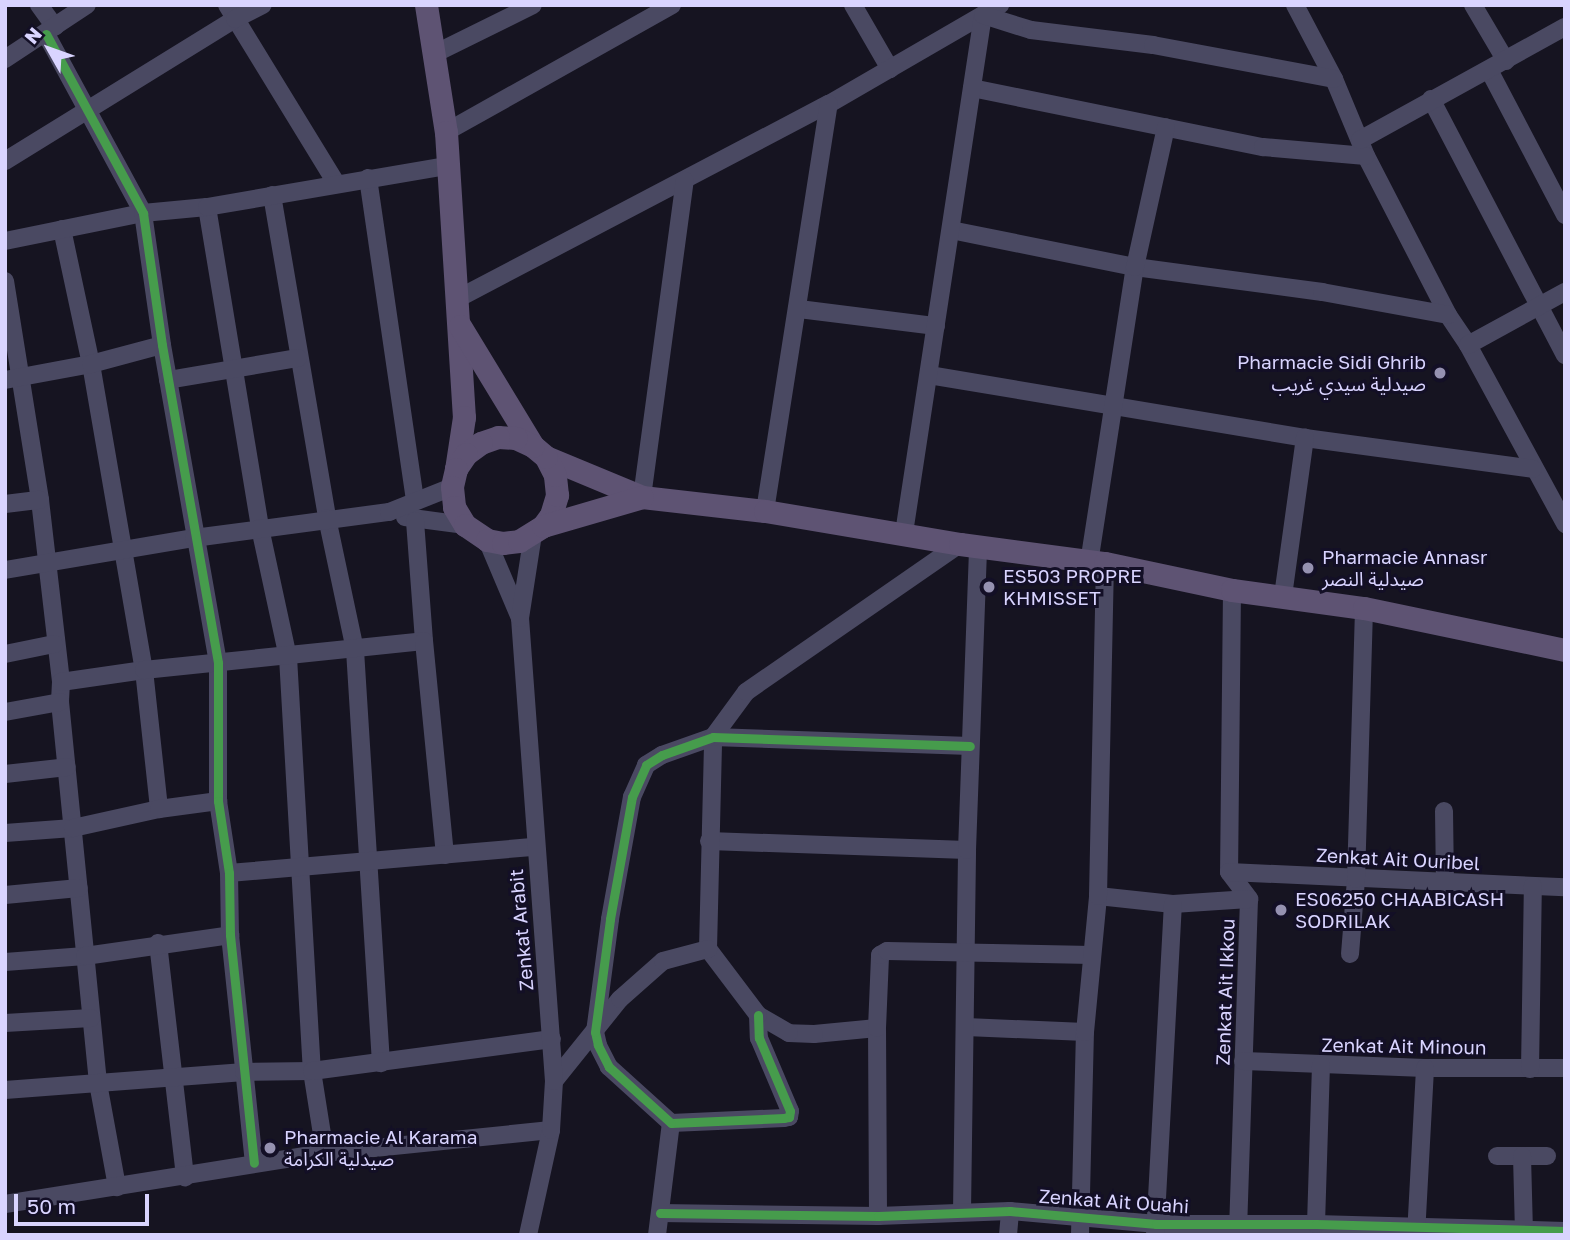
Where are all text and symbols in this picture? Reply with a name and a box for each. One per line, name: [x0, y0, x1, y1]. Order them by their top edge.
north arrow: [14, 14, 84, 84]
text: N: [19, 22, 46, 48]
place label: Pharmacie Sidi Ghrib صيدلية سيدي غريب: [1237, 351, 1426, 395]
marker: Pharmacie Sidi Ghrib صيدلية سيدي غريب: [1432, 365, 1448, 381]
place label: Pharmacie Annasr صيدلية النصر: [1322, 546, 1487, 590]
marker: Pharmacie Annasr صيدلية النصر: [1300, 560, 1316, 576]
place label: ES503 PROPRE KHMISSET: [1003, 565, 1142, 609]
marker: ES503 PROPRE KHMISSET: [981, 579, 997, 595]
street label: Zenkat Ait Ouribel: [1315, 843, 1481, 875]
street label: Zenkat Arabit: [504, 868, 538, 992]
place label: ES06250 CHAABICASH SODRILAK: [1295, 888, 1504, 932]
marker: ES06250 CHAABICASH SODRILAK: [1273, 902, 1289, 918]
street label: Zenkat Ait Ikkou: [1211, 918, 1239, 1066]
street label: Zenkat Ait Minoun: [1321, 1033, 1487, 1059]
place label: Pharmacie Al Karama صيدلية الكرامة: [284, 1126, 477, 1170]
marker: Pharmacie Al Karama صيدلية الكرامة: [262, 1140, 278, 1156]
scale bar: [18, 1180, 152, 1224]
street label: Zenkat Ait Ouahi: [1038, 1184, 1190, 1218]
text: 50 m: [27, 1193, 76, 1219]

